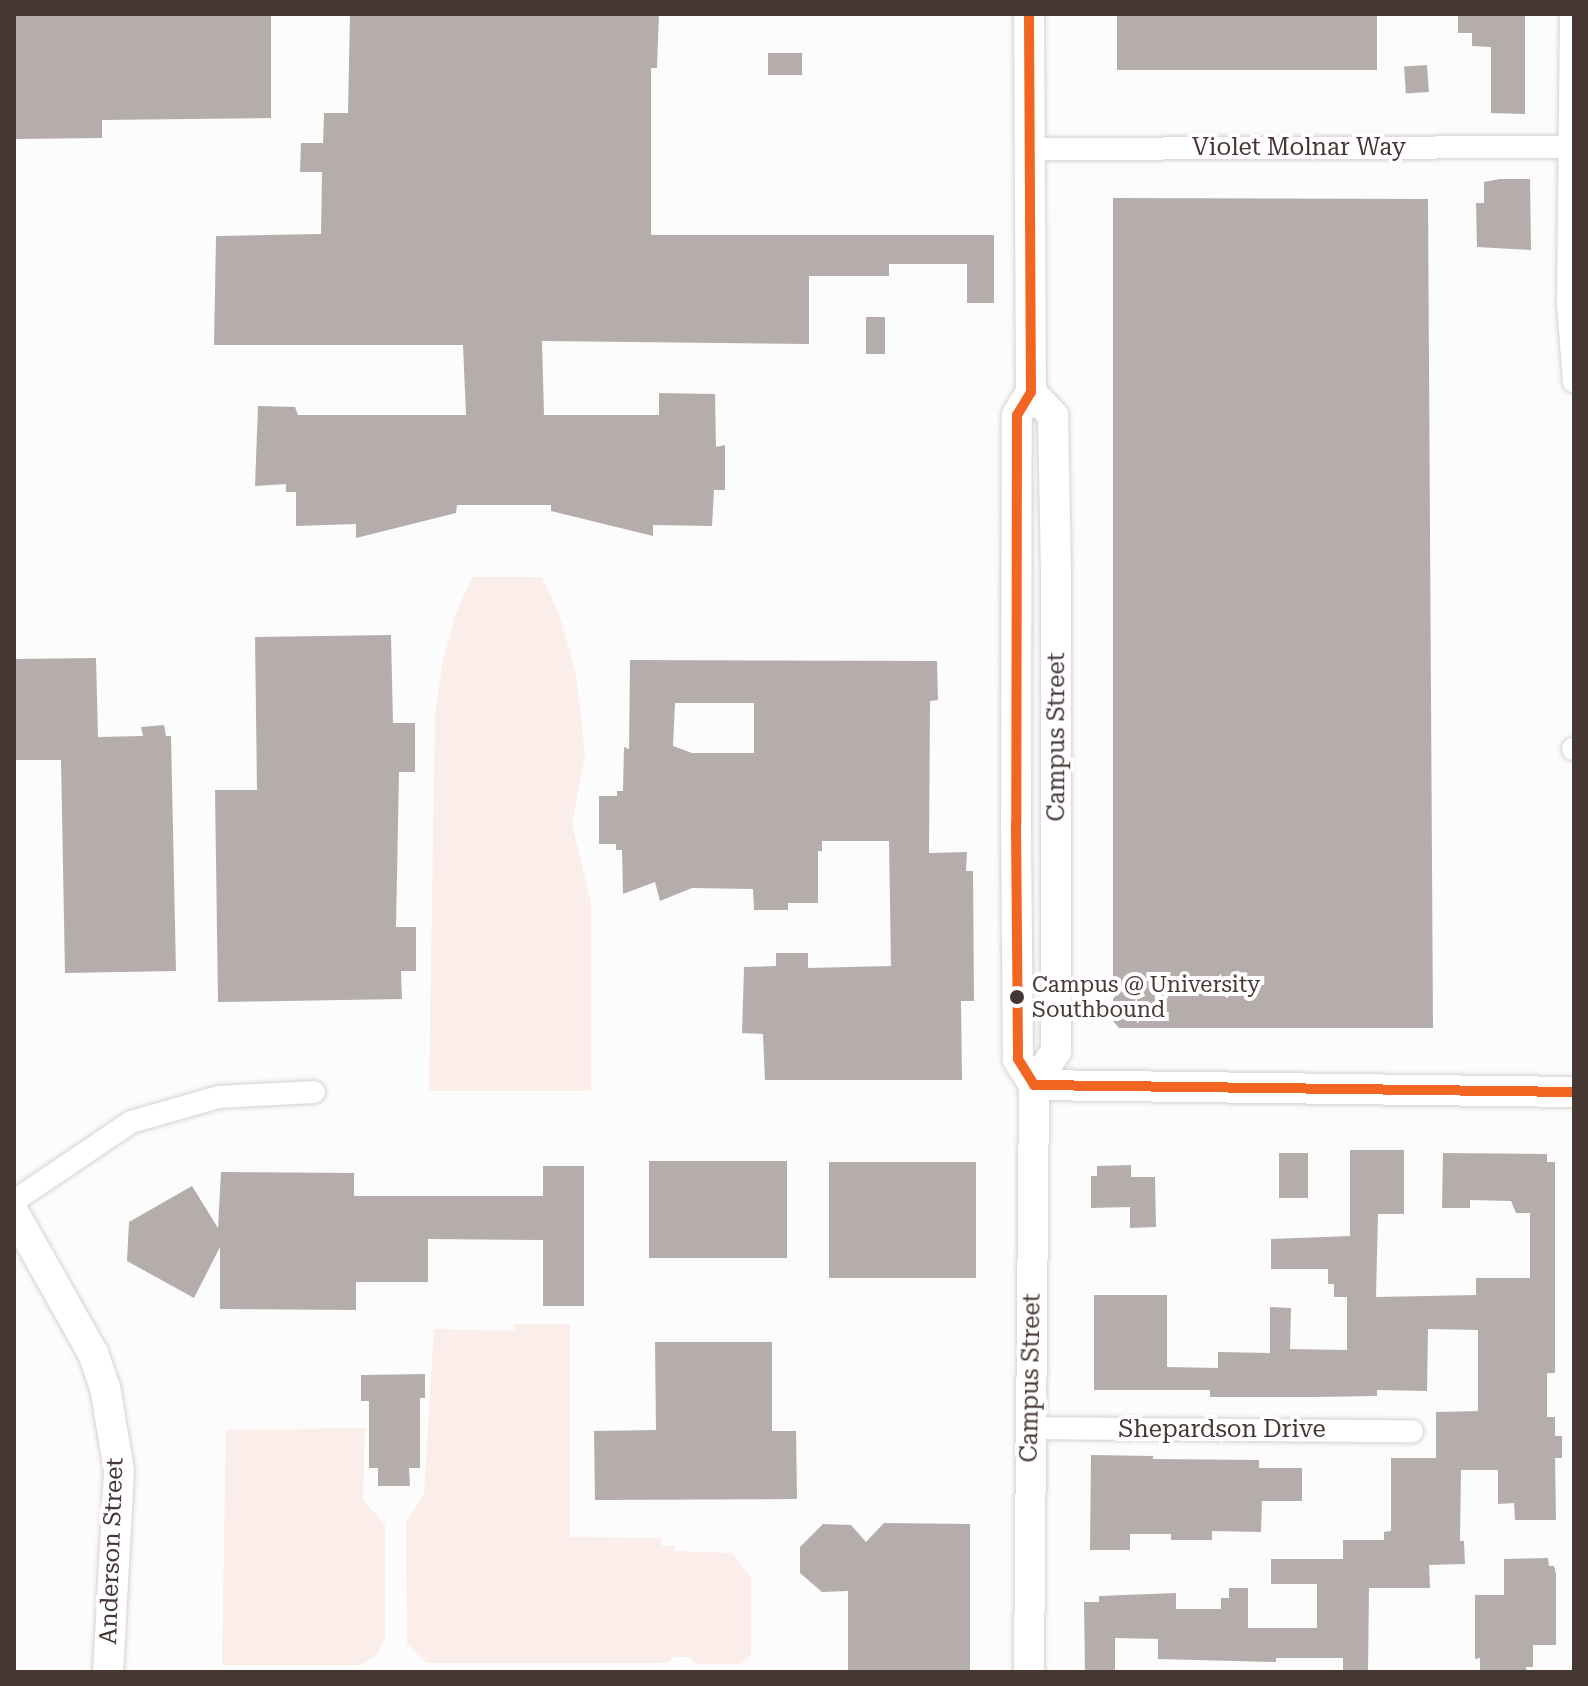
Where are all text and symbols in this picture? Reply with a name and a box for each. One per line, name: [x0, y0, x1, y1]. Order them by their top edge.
street label: Violet Molnar Way: [1192, 134, 1406, 162]
street label: Campus Street: [1043, 652, 1071, 822]
place label: Campus @ University Southbound: [1032, 971, 1260, 1022]
marker: Campus @ University Southbound: [1009, 989, 1025, 1005]
street label: Campus Street: [1015, 1293, 1047, 1463]
street label: Shepardson Drive: [1118, 1416, 1326, 1444]
street label: Anderson Street: [94, 1457, 130, 1645]

